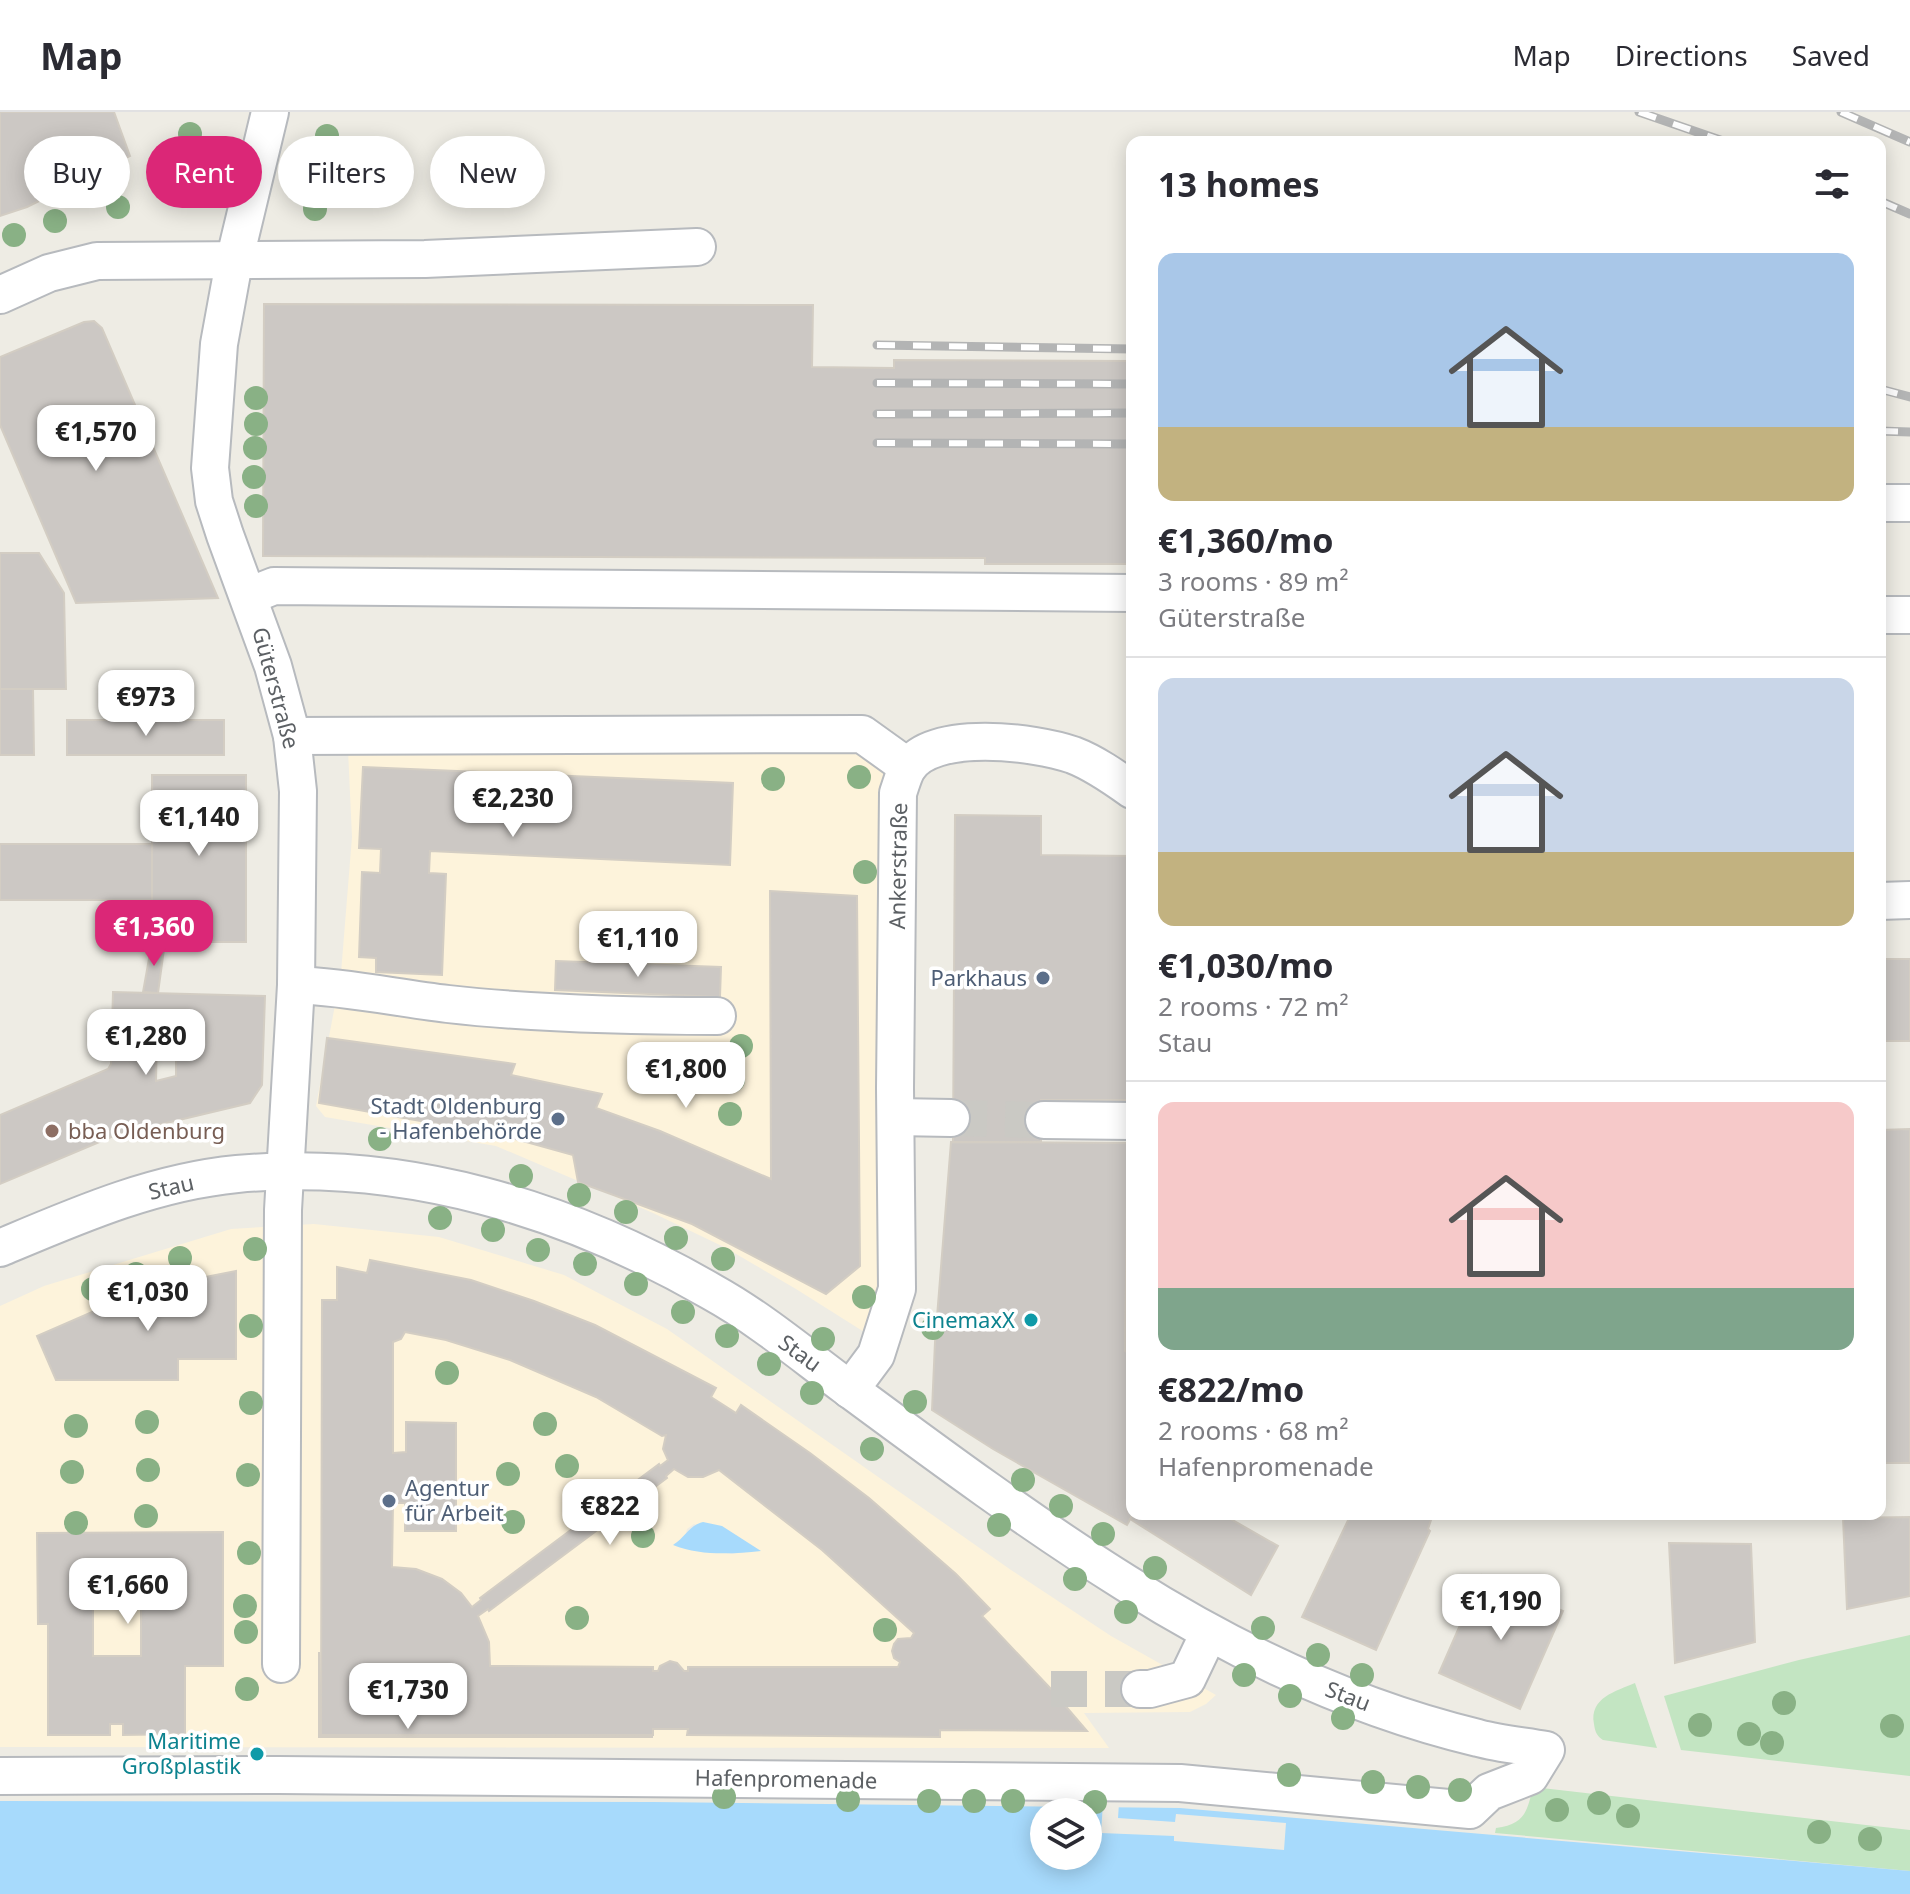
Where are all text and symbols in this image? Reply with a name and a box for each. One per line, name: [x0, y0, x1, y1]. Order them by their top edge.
text: Map: [40, 29, 123, 81]
text: Map: [1512, 36, 1571, 74]
text: Directions: [1615, 36, 1748, 74]
text: Saved: [1792, 36, 1870, 74]
chip: Buy: [24, 136, 130, 208]
chip: Rent: [146, 136, 262, 208]
chip: Filters: [278, 136, 414, 208]
chip: New: [430, 136, 545, 208]
text: 13 homes: [1158, 161, 1320, 207]
icon: filters: [1810, 162, 1854, 206]
icon: home: [1434, 305, 1578, 449]
pin: €1,570: [31, 405, 161, 473]
text: €1,570: [55, 413, 137, 449]
text: €1,360/mo: [1158, 517, 1333, 563]
text: 3 rooms · 89 m²: [1158, 563, 1348, 599]
text: Güterstraße: [1158, 599, 1306, 635]
street label: Güterstraße: [246, 624, 308, 752]
pin: €973: [99, 670, 193, 738]
text: €973: [116, 678, 176, 714]
icon: home: [1434, 730, 1578, 874]
pin: €2,230: [448, 771, 578, 839]
text: €2,230: [472, 779, 554, 815]
pin: €1,140: [134, 790, 264, 858]
text: €1,140: [158, 798, 240, 834]
street label: Ankerstraße: [881, 802, 913, 930]
pin: €1,360: [89, 900, 219, 968]
text: €1,360: [113, 908, 195, 944]
pin: €1,110: [573, 911, 703, 979]
text: €1,110: [597, 919, 679, 955]
text: €1,030/mo: [1158, 942, 1333, 988]
place label: Parkhaus: [930, 962, 1027, 992]
marker: Parkhaus: [1034, 969, 1052, 987]
text: 2 rooms · 72 m²: [1158, 988, 1348, 1024]
pin: €1,280: [81, 1009, 211, 1077]
text: €1,280: [105, 1017, 187, 1053]
text: Stau: [1158, 1024, 1212, 1060]
pin: €1,800: [621, 1042, 751, 1110]
text: €1,800: [645, 1050, 727, 1086]
place label: Stadt Oldenburg - Hafenbehörde: [371, 1090, 542, 1145]
marker: Stadt Oldenburg - Hafenbehörde: [549, 1110, 567, 1128]
place label: bba Oldenburg: [68, 1115, 225, 1145]
marker: bba Oldenburg: [43, 1122, 61, 1140]
icon: home: [1434, 1154, 1578, 1298]
street label: Stau: [145, 1166, 197, 1206]
pin: €1,030: [83, 1265, 213, 1333]
text: €1,030: [107, 1273, 189, 1309]
place label: CinemaxX: [912, 1304, 1015, 1334]
marker: CinemaxX: [1022, 1311, 1040, 1329]
street label: Stau: [773, 1327, 828, 1378]
text: €822/mo: [1158, 1366, 1304, 1412]
text: 2 rooms · 68 m²: [1158, 1412, 1348, 1448]
text: Hafenpromenade: [1158, 1448, 1374, 1484]
place label: Agentur für Arbeit: [405, 1472, 504, 1527]
pin: €822: [563, 1479, 657, 1547]
text: €822: [580, 1487, 640, 1523]
marker: Agentur für Arbeit: [380, 1492, 398, 1510]
pin: €1,660: [63, 1558, 193, 1626]
text: €1,660: [87, 1566, 169, 1602]
pin: €1,190: [1436, 1574, 1566, 1642]
text: €1,190: [1460, 1582, 1542, 1618]
pin: €1,730: [343, 1663, 473, 1731]
text: €1,730: [367, 1671, 449, 1707]
street label: Stau: [1322, 1673, 1375, 1717]
place label: Maritime Großplastik: [122, 1725, 241, 1780]
marker: Maritime Großplastik: [248, 1745, 266, 1763]
street label: Hafenpromenade: [694, 1761, 878, 1795]
map controls: [1030, 1798, 1102, 1870]
button: layers: [1030, 1798, 1102, 1870]

